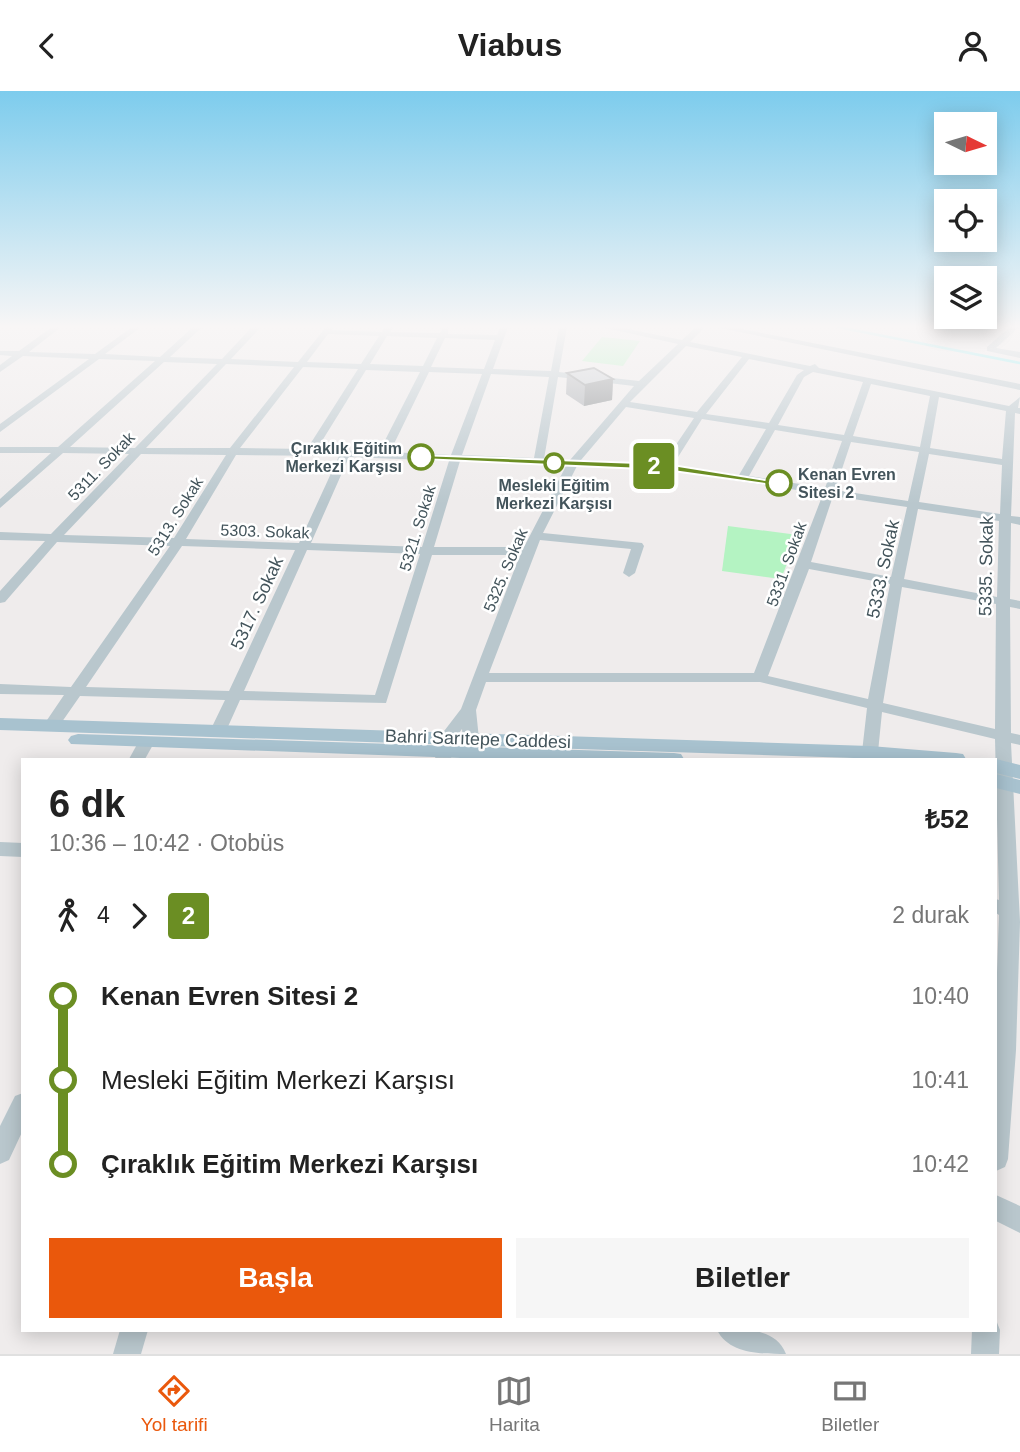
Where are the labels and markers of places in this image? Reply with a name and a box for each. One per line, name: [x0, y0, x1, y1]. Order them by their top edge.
place label: Çıraklık Eğitim Merkezi Karşısı: [285, 440, 402, 475]
marker: Çıraklık Eğitim Merkezi Karşısı: [408, 444, 434, 470]
marker: Mesleki Eğitim Merkezi Karşısı: [544, 453, 564, 473]
place label: Kenan Evren Sitesi 2: [798, 466, 896, 501]
marker: Kenan Evren Sitesi 2: [766, 470, 792, 496]
place label: Mesleki Eğitim Merkezi Karşısı: [496, 477, 612, 512]

